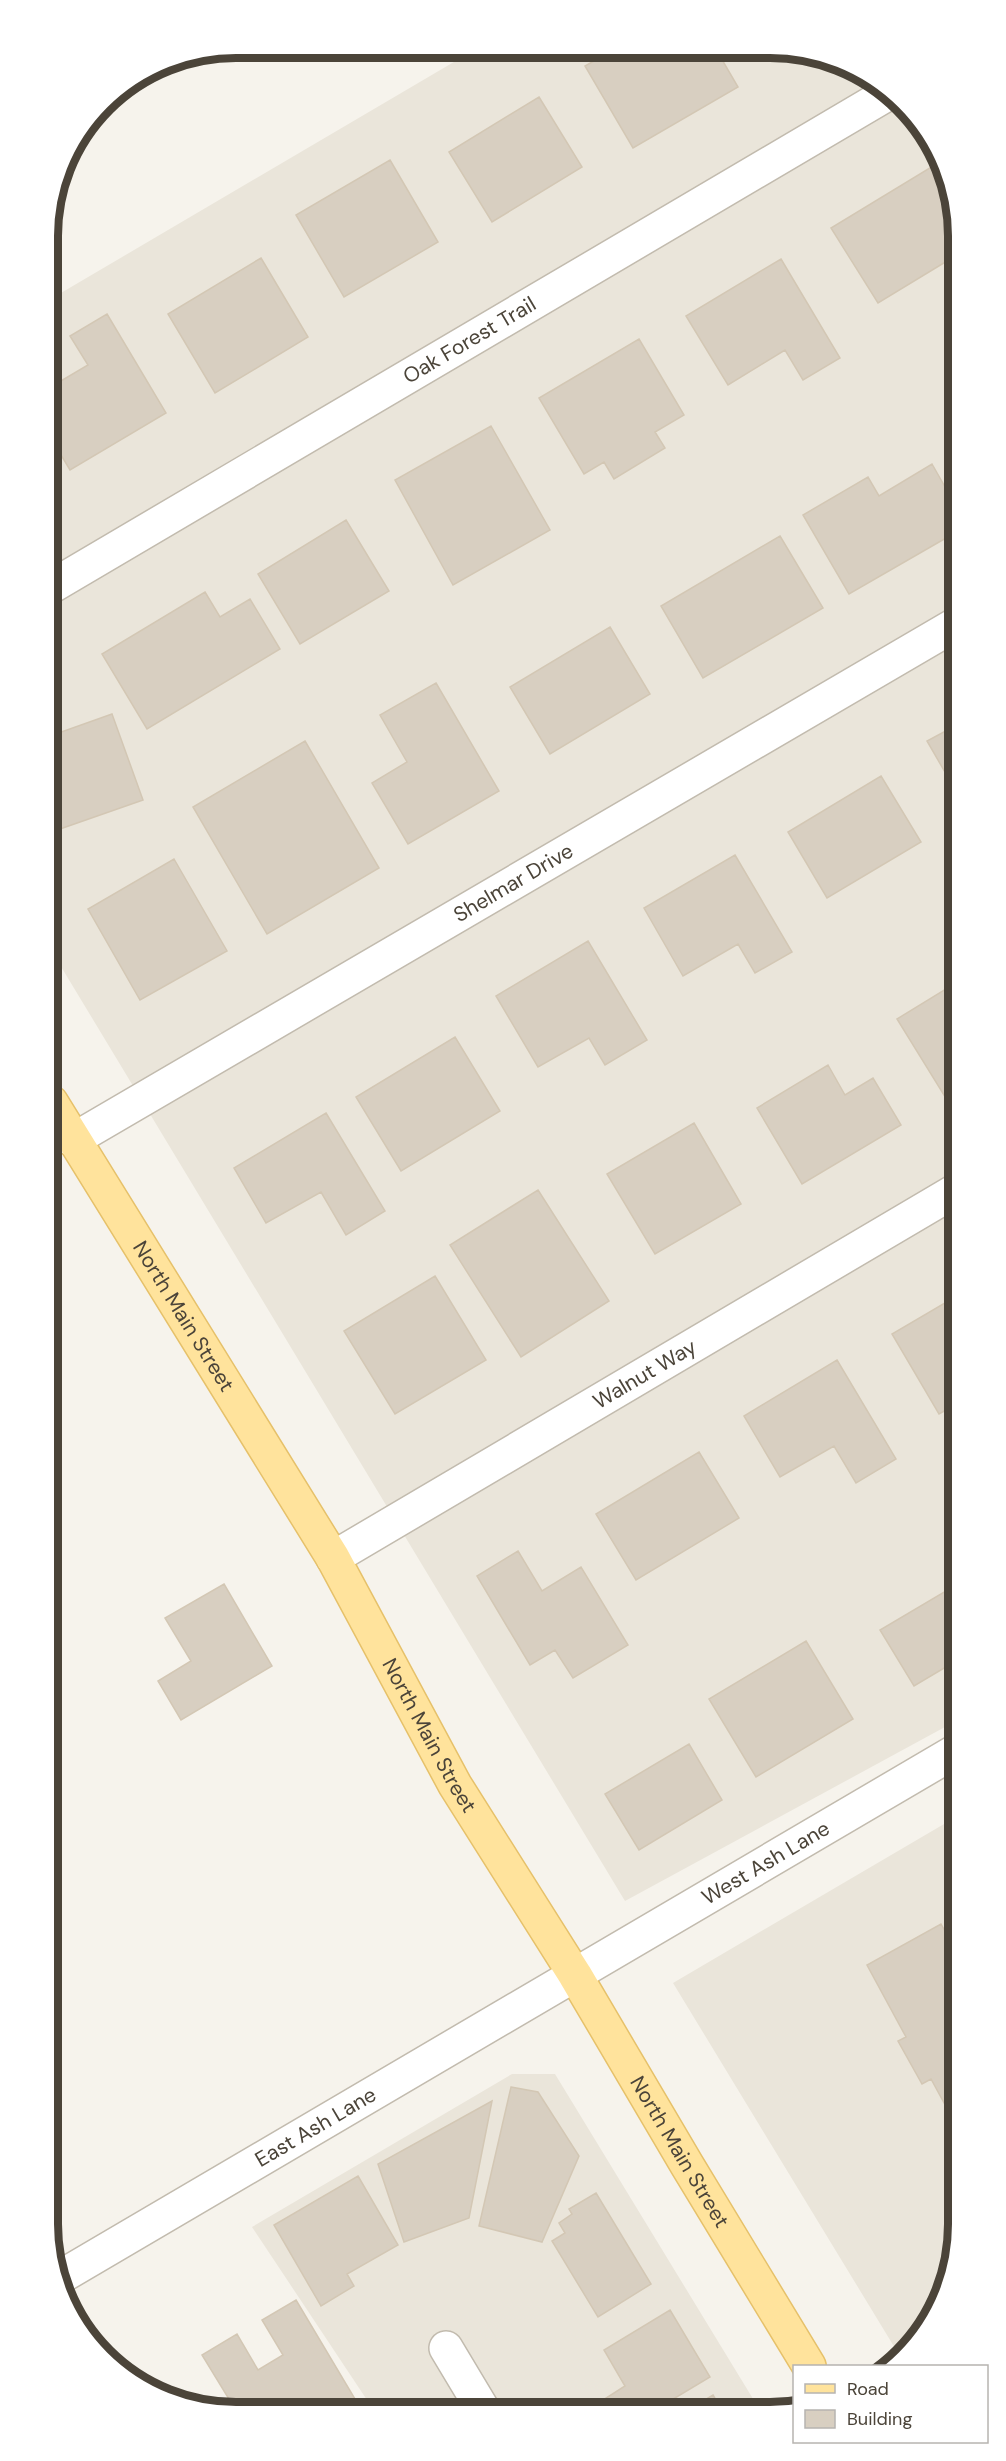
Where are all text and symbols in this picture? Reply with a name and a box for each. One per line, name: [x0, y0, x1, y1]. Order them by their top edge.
street label: Oak Forest Trail: [398, 290, 541, 390]
street label: Shelmar Drive: [448, 837, 578, 929]
street label: North Main Street: [126, 1236, 241, 1397]
street label: Walnut Way: [588, 1332, 702, 1415]
street label: North Main Street: [376, 1653, 483, 1818]
street label: West Ash Lane: [697, 1814, 835, 1911]
street label: North Main Street: [624, 2071, 736, 2233]
street label: East Ash Lane: [250, 2081, 381, 2174]
legend: [793, 2365, 988, 2443]
text: Road: [847, 2377, 889, 2401]
text: Building: [847, 2407, 912, 2431]

